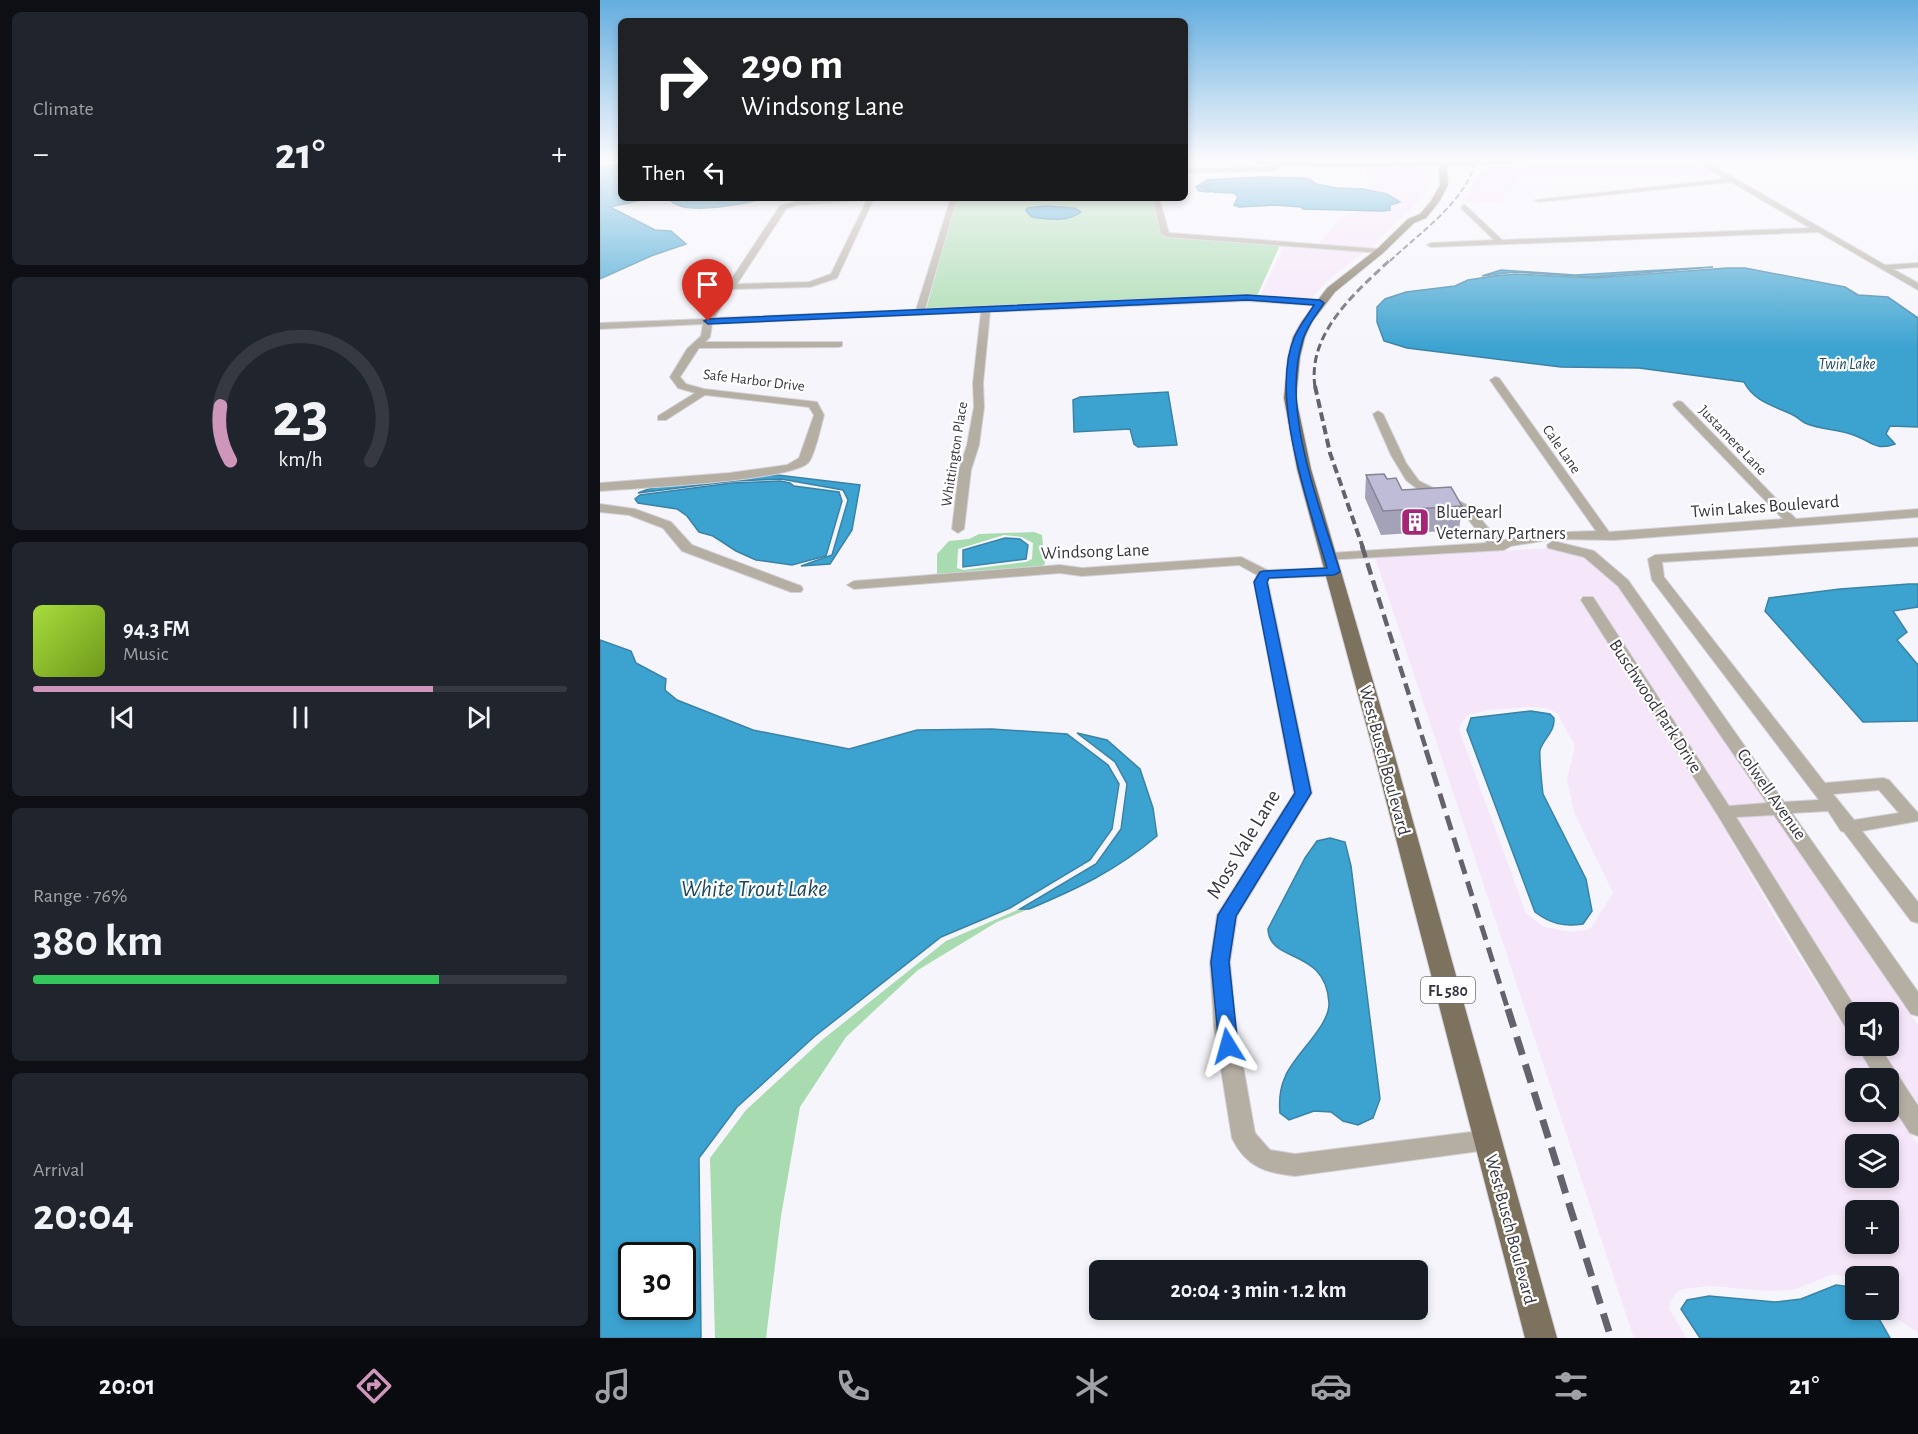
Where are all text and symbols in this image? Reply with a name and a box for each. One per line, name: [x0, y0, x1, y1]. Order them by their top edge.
icon: right: [642, 42, 720, 120]
text: 290 m: [741, 44, 843, 86]
text: Windsong Lane: [741, 93, 904, 120]
text: Climate: [33, 99, 94, 119]
text: 21°: [275, 132, 325, 177]
text: −: [33, 138, 49, 171]
text: +: [551, 138, 567, 171]
icon: left: [698, 156, 731, 189]
text: Then: [642, 162, 686, 184]
pin: [682, 259, 733, 321]
icon: arrive: [691, 268, 724, 301]
water label: Twin Lake: [1818, 356, 1876, 372]
street label: Safe Harbor Drive: [702, 367, 806, 394]
text: 23: [272, 385, 328, 447]
street label: Whittington Place: [939, 400, 970, 508]
street label: Justamere Lane: [1696, 403, 1769, 478]
street label: Cale Lane: [1540, 422, 1584, 476]
text: km/h: [278, 449, 322, 470]
street label: Twin Lakes Boulevard: [1690, 493, 1840, 521]
place label: BluePearl Veternary Partners: [1436, 504, 1566, 543]
building icon: BluePearl Veternary Partners: [1399, 506, 1431, 538]
street label: Windsong Lane: [1040, 541, 1150, 563]
text: 94.3 FM: [123, 618, 190, 640]
street label: Buschwood Park Drive: [1605, 637, 1705, 776]
text: Music: [123, 644, 169, 664]
street label: West Busch Boulevard: [1355, 683, 1413, 837]
icon: previous: [106, 701, 139, 734]
icon: pause: [284, 701, 317, 734]
icon: next: [462, 701, 495, 734]
street label: Colwell Avenue: [1733, 746, 1809, 843]
street label: Moss Vale Lane: [1203, 786, 1284, 902]
water label: White Trout Lake: [681, 877, 827, 901]
text: Range · 76%: [33, 886, 127, 906]
text: 380 km: [33, 919, 163, 964]
road number: FL 580: [1421, 977, 1475, 1003]
map controls: [1845, 1002, 1899, 1320]
button: sound: [1845, 1002, 1899, 1056]
position arrow: [1196, 1014, 1260, 1078]
button: search: [1845, 1068, 1899, 1122]
button: layers: [1845, 1134, 1899, 1188]
street label: West Busch Boulevard: [1481, 1152, 1539, 1306]
text: Arrival: [33, 1160, 84, 1180]
text: 20:04: [33, 1193, 134, 1238]
button: +: [1845, 1200, 1899, 1254]
speed limit sign: 30: [618, 1242, 696, 1320]
button: −: [1845, 1266, 1899, 1320]
text: 20:04 · 3 min · 1.2 km: [1171, 1279, 1346, 1301]
icon: directions: [353, 1365, 395, 1407]
icon: music: [592, 1365, 634, 1407]
icon: phone: [832, 1365, 874, 1407]
icon: climate: [1071, 1365, 1113, 1407]
icon: car: [1310, 1365, 1352, 1407]
icon: filters: [1550, 1365, 1592, 1407]
text: 20:01: [99, 1372, 155, 1399]
text: 21°: [1789, 1372, 1819, 1399]

